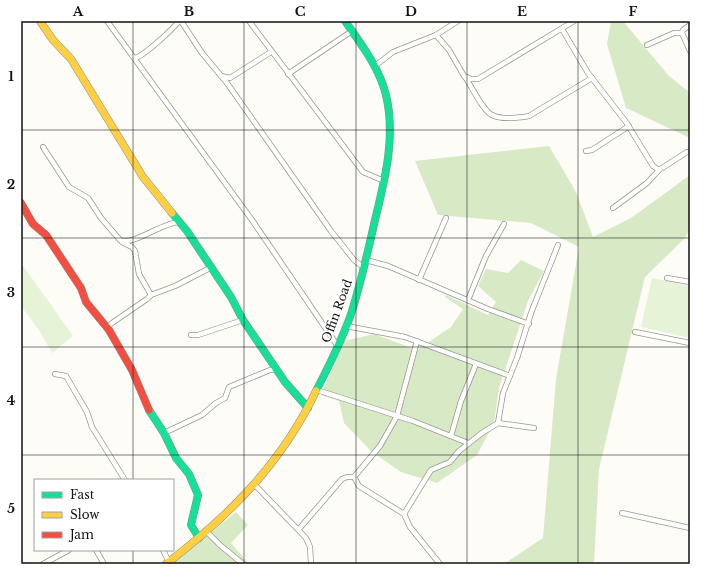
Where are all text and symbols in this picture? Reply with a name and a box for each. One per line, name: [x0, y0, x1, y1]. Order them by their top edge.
text: A: [72, 3, 84, 20]
text: B: [184, 3, 194, 20]
text: C: [295, 3, 306, 20]
text: D: [405, 3, 417, 20]
text: E: [517, 3, 527, 20]
text: F: [629, 3, 638, 20]
text: 1: [8, 68, 14, 85]
text: 2: [7, 176, 15, 193]
street label: Offin Road: [318, 277, 355, 345]
text: 3: [7, 284, 15, 301]
text: 4: [7, 392, 16, 409]
legend: [34, 479, 174, 551]
text: Fast: [70, 487, 95, 502]
text: 5: [7, 500, 15, 517]
text: Slow: [70, 507, 100, 522]
text: Jam: [68, 527, 94, 542]

